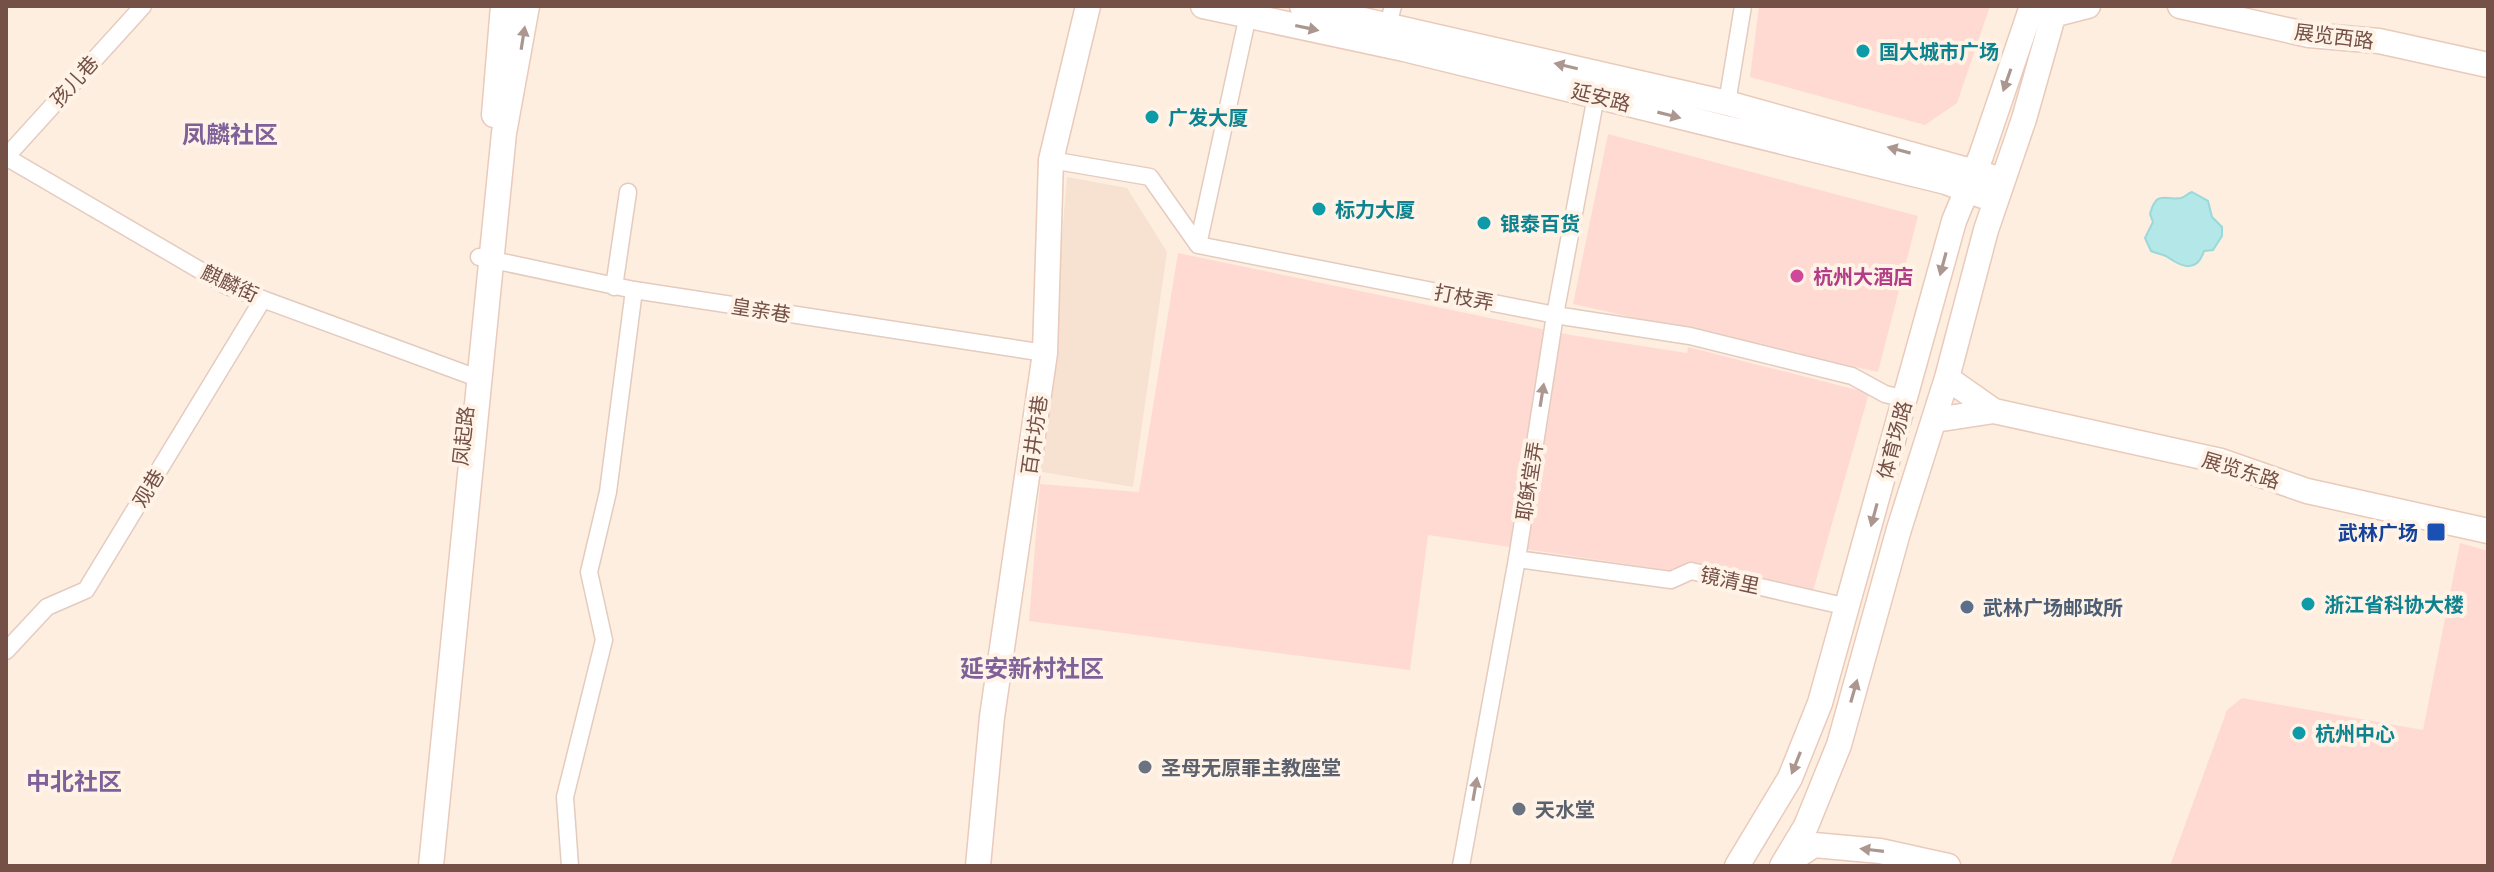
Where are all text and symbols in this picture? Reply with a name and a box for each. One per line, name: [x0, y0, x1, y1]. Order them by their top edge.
street label: 展览西路: [2293, 18, 2375, 54]
one-way arrow: [1295, 22, 1320, 35]
one-way arrow: [517, 25, 530, 50]
place label: 国大城市广场: [1879, 38, 1999, 65]
marker: 国大城市广场: [1854, 42, 1872, 60]
street label: 孩儿巷: [44, 50, 104, 112]
one-way arrow: [1553, 59, 1578, 72]
one-way arrow: [2000, 68, 2012, 92]
street label: 延安路: [1569, 77, 1633, 117]
place label: 广发大厦: [1168, 104, 1248, 131]
marker: 广发大厦: [1143, 108, 1161, 126]
one-way arrow: [1656, 110, 1681, 122]
district label: 凤麟社区: [182, 117, 278, 150]
one-way arrow: [1887, 143, 1911, 156]
place label: 标力大厦: [1335, 196, 1415, 223]
marker: 标力大厦: [1310, 200, 1328, 218]
place label: 银泰百货: [1500, 210, 1580, 237]
marker: 银泰百货: [1475, 214, 1493, 232]
one-way arrow: [1936, 251, 1948, 276]
street label: 麒麟街: [197, 258, 263, 308]
place label: 杭州大酒店: [1813, 263, 1913, 290]
marker: 杭州大酒店: [1788, 267, 1806, 285]
street label: 打枝弄: [1432, 278, 1496, 316]
street label: 皇亲巷: [729, 292, 793, 328]
one-way arrow: [1536, 382, 1549, 407]
street label: 百井坊巷: [1015, 394, 1053, 476]
street label: 体育场路: [1871, 398, 1917, 482]
street label: 凤起路: [446, 405, 480, 467]
street label: 耶稣堂弄: [1509, 439, 1549, 523]
street label: 展览东路: [2199, 445, 2283, 495]
street label: 观巷: [126, 464, 170, 512]
one-way arrow: [1867, 502, 1879, 527]
place label: 武林广场: [2338, 519, 2418, 546]
marker: 武林广场: [2425, 521, 2447, 543]
street label: 镜清里: [1698, 561, 1762, 599]
place label: 浙江省科协大楼: [2324, 591, 2464, 618]
place label: 武林广场邮政所: [1983, 594, 2123, 621]
marker: 浙江省科协大楼: [2299, 595, 2317, 613]
marker: 武林广场邮政所: [1958, 598, 1976, 616]
district label: 延安新村社区: [960, 651, 1104, 684]
one-way arrow: [1849, 678, 1861, 703]
place label: 杭州中心: [2315, 720, 2395, 747]
marker: 杭州中心: [2290, 724, 2308, 742]
one-way arrow: [1790, 751, 1803, 774]
place label: 圣母无原罪主教座堂: [1161, 754, 1341, 781]
marker: 圣母无原罪主教座堂: [1136, 758, 1154, 776]
district label: 中北社区: [26, 764, 122, 797]
one-way arrow: [1469, 776, 1481, 801]
place label: 天水堂: [1535, 796, 1595, 823]
marker: 天水堂: [1510, 800, 1528, 818]
one-way arrow: [1859, 844, 1884, 857]

